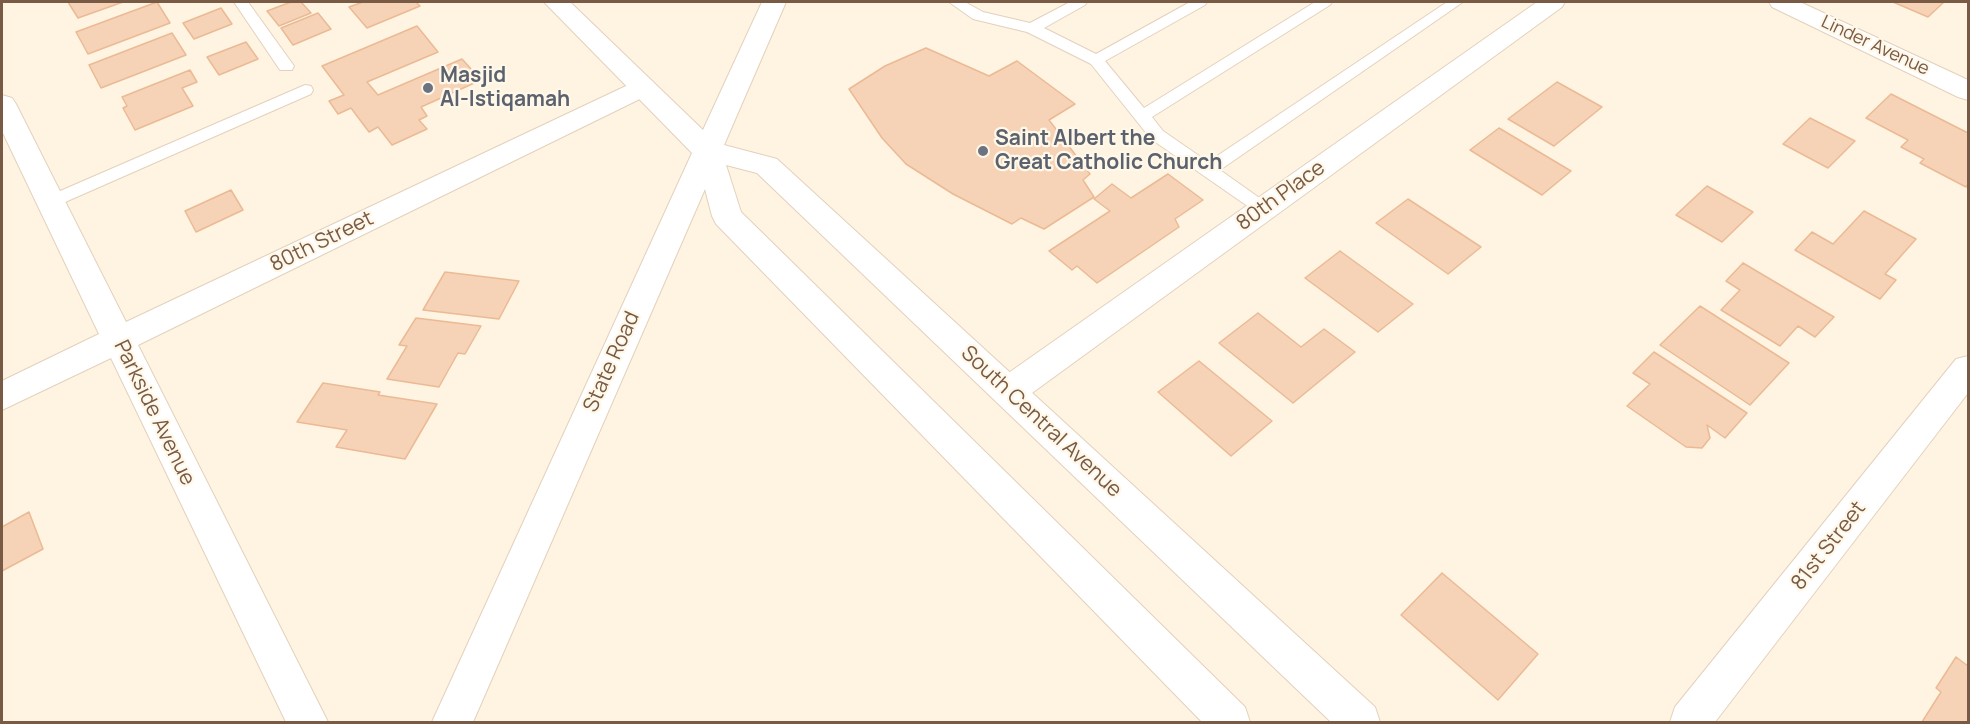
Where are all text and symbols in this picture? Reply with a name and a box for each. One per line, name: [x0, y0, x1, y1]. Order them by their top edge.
street label: Linder Avenue: [1817, 12, 1933, 80]
place label: Masjid Al-Istiqamah: [440, 63, 570, 113]
marker: Masjid Al-Istiqamah: [421, 81, 435, 95]
place label: Saint Albert the Great Catholic Church: [995, 126, 1222, 176]
marker: Saint Albert the Great Catholic Church: [976, 144, 990, 158]
street label: 80th Place: [1232, 156, 1330, 236]
street label: 80th Street: [266, 206, 378, 278]
street label: State Road: [579, 308, 645, 416]
street label: Parkside Avenue: [108, 336, 200, 490]
street label: South Central Avenue: [955, 341, 1127, 503]
street label: 81st Street: [1787, 497, 1871, 595]

